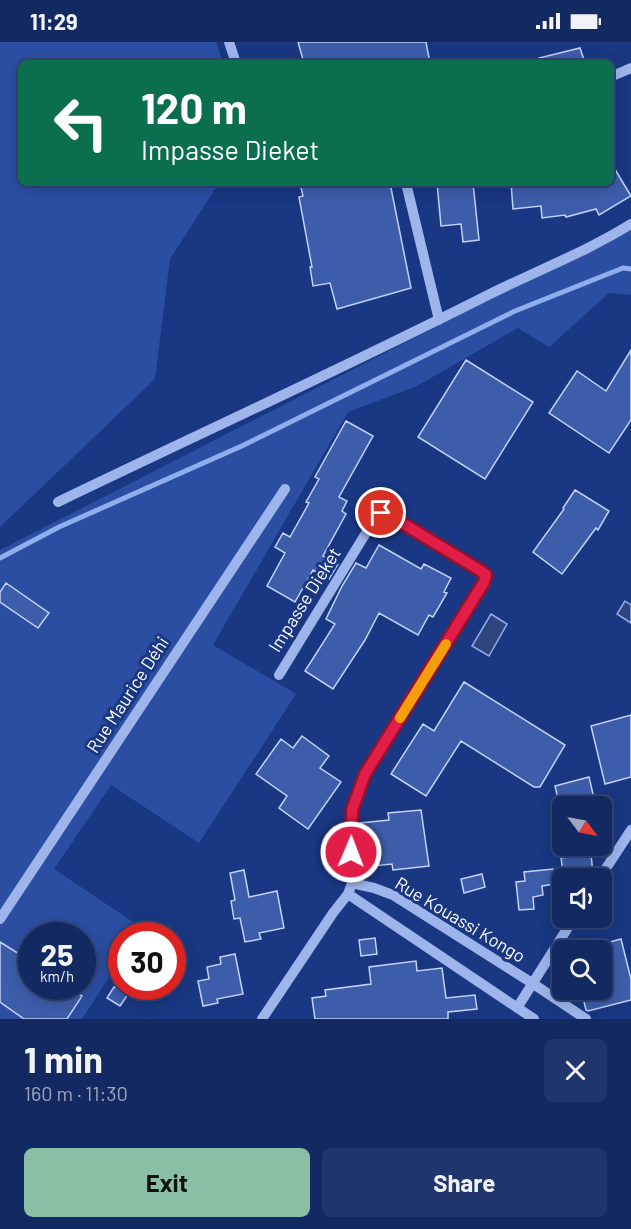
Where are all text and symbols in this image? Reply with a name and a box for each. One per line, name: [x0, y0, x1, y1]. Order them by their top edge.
text: 11:29: [30, 8, 78, 34]
text: 120 m: [141, 82, 247, 132]
icon: left: [42, 84, 120, 162]
text: Impasse Dieket: [141, 133, 319, 165]
pin: [355, 487, 406, 538]
icon: arrive: [364, 496, 397, 529]
street label: Impasse Dieket: [263, 543, 345, 656]
street label: Rue Maurice Déhi: [81, 632, 173, 757]
north arrow: [552, 796, 612, 856]
map controls: [552, 796, 612, 1000]
position arrow: [319, 820, 383, 884]
button: sound: [552, 868, 612, 928]
street label: Rue Kouassi Kongo: [391, 872, 530, 967]
speed limit sign: 30: [108, 922, 186, 1000]
text: 25: [41, 936, 73, 972]
button: search: [552, 940, 612, 1000]
text: km/h: [40, 967, 74, 985]
text: 1 min: [24, 1037, 103, 1080]
button: close: [544, 1039, 607, 1102]
text: 160 m · 11:30: [24, 1081, 128, 1105]
button: Exit: [24, 1148, 310, 1217]
button: Share: [322, 1148, 607, 1217]

